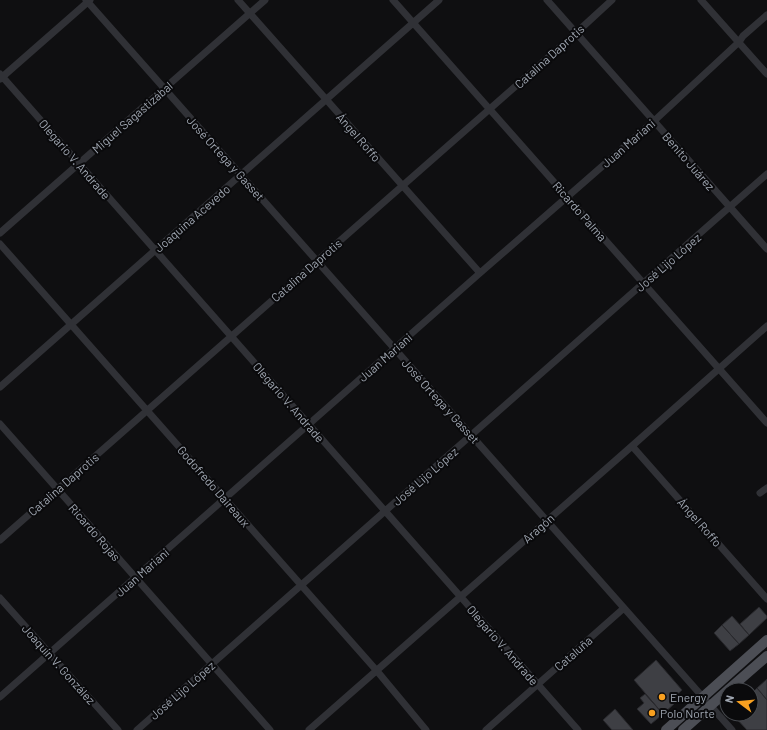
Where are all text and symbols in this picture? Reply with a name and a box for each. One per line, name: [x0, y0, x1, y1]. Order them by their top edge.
street label: Catalina Daprotis: [511, 21, 587, 91]
street label: Miguel Sagastizábal: [89, 78, 175, 156]
street label: Ángel Roffo: [334, 110, 384, 164]
street label: José Ortega y Gasset: [184, 113, 268, 203]
street label: Olegario V. Andrade: [36, 116, 114, 202]
street label: Juan Mariani: [598, 116, 658, 170]
street label: Benito Juárez: [660, 129, 718, 193]
street label: Ricardo Palma: [550, 178, 610, 244]
street label: Joaquina Acevedo: [151, 181, 233, 255]
street label: José Lijo López: [633, 230, 703, 294]
street label: Catalina Daprotis: [268, 235, 344, 304]
street label: Juan Mariani: [355, 330, 415, 384]
street label: José Ortega y Gasset: [399, 356, 483, 446]
street label: Olegario V. Andrade: [250, 359, 328, 445]
street label: Godofredo Daireaux: [175, 443, 253, 530]
street label: José Lijo López: [390, 444, 460, 508]
street label: Catalina Daprotis: [25, 449, 101, 518]
street label: Ángel Roffo: [675, 495, 725, 549]
street label: Ricardo Rojas: [66, 501, 124, 564]
street label: Aragón: [519, 511, 557, 545]
street label: Juan Mariani: [112, 545, 172, 599]
street label: Olegario V. Andrade: [464, 602, 542, 688]
street label: Joaquín V. González: [20, 621, 98, 707]
street label: Cataluña: [551, 633, 595, 673]
street label: José Lijo López: [147, 658, 217, 722]
north arrow: [719, 682, 759, 722]
place label: Energy: [670, 690, 707, 704]
marker: Energy: [657, 692, 667, 702]
text: N: [722, 694, 736, 704]
place label: Polo Norte: [660, 706, 715, 720]
marker: Polo Norte: [647, 708, 657, 718]

